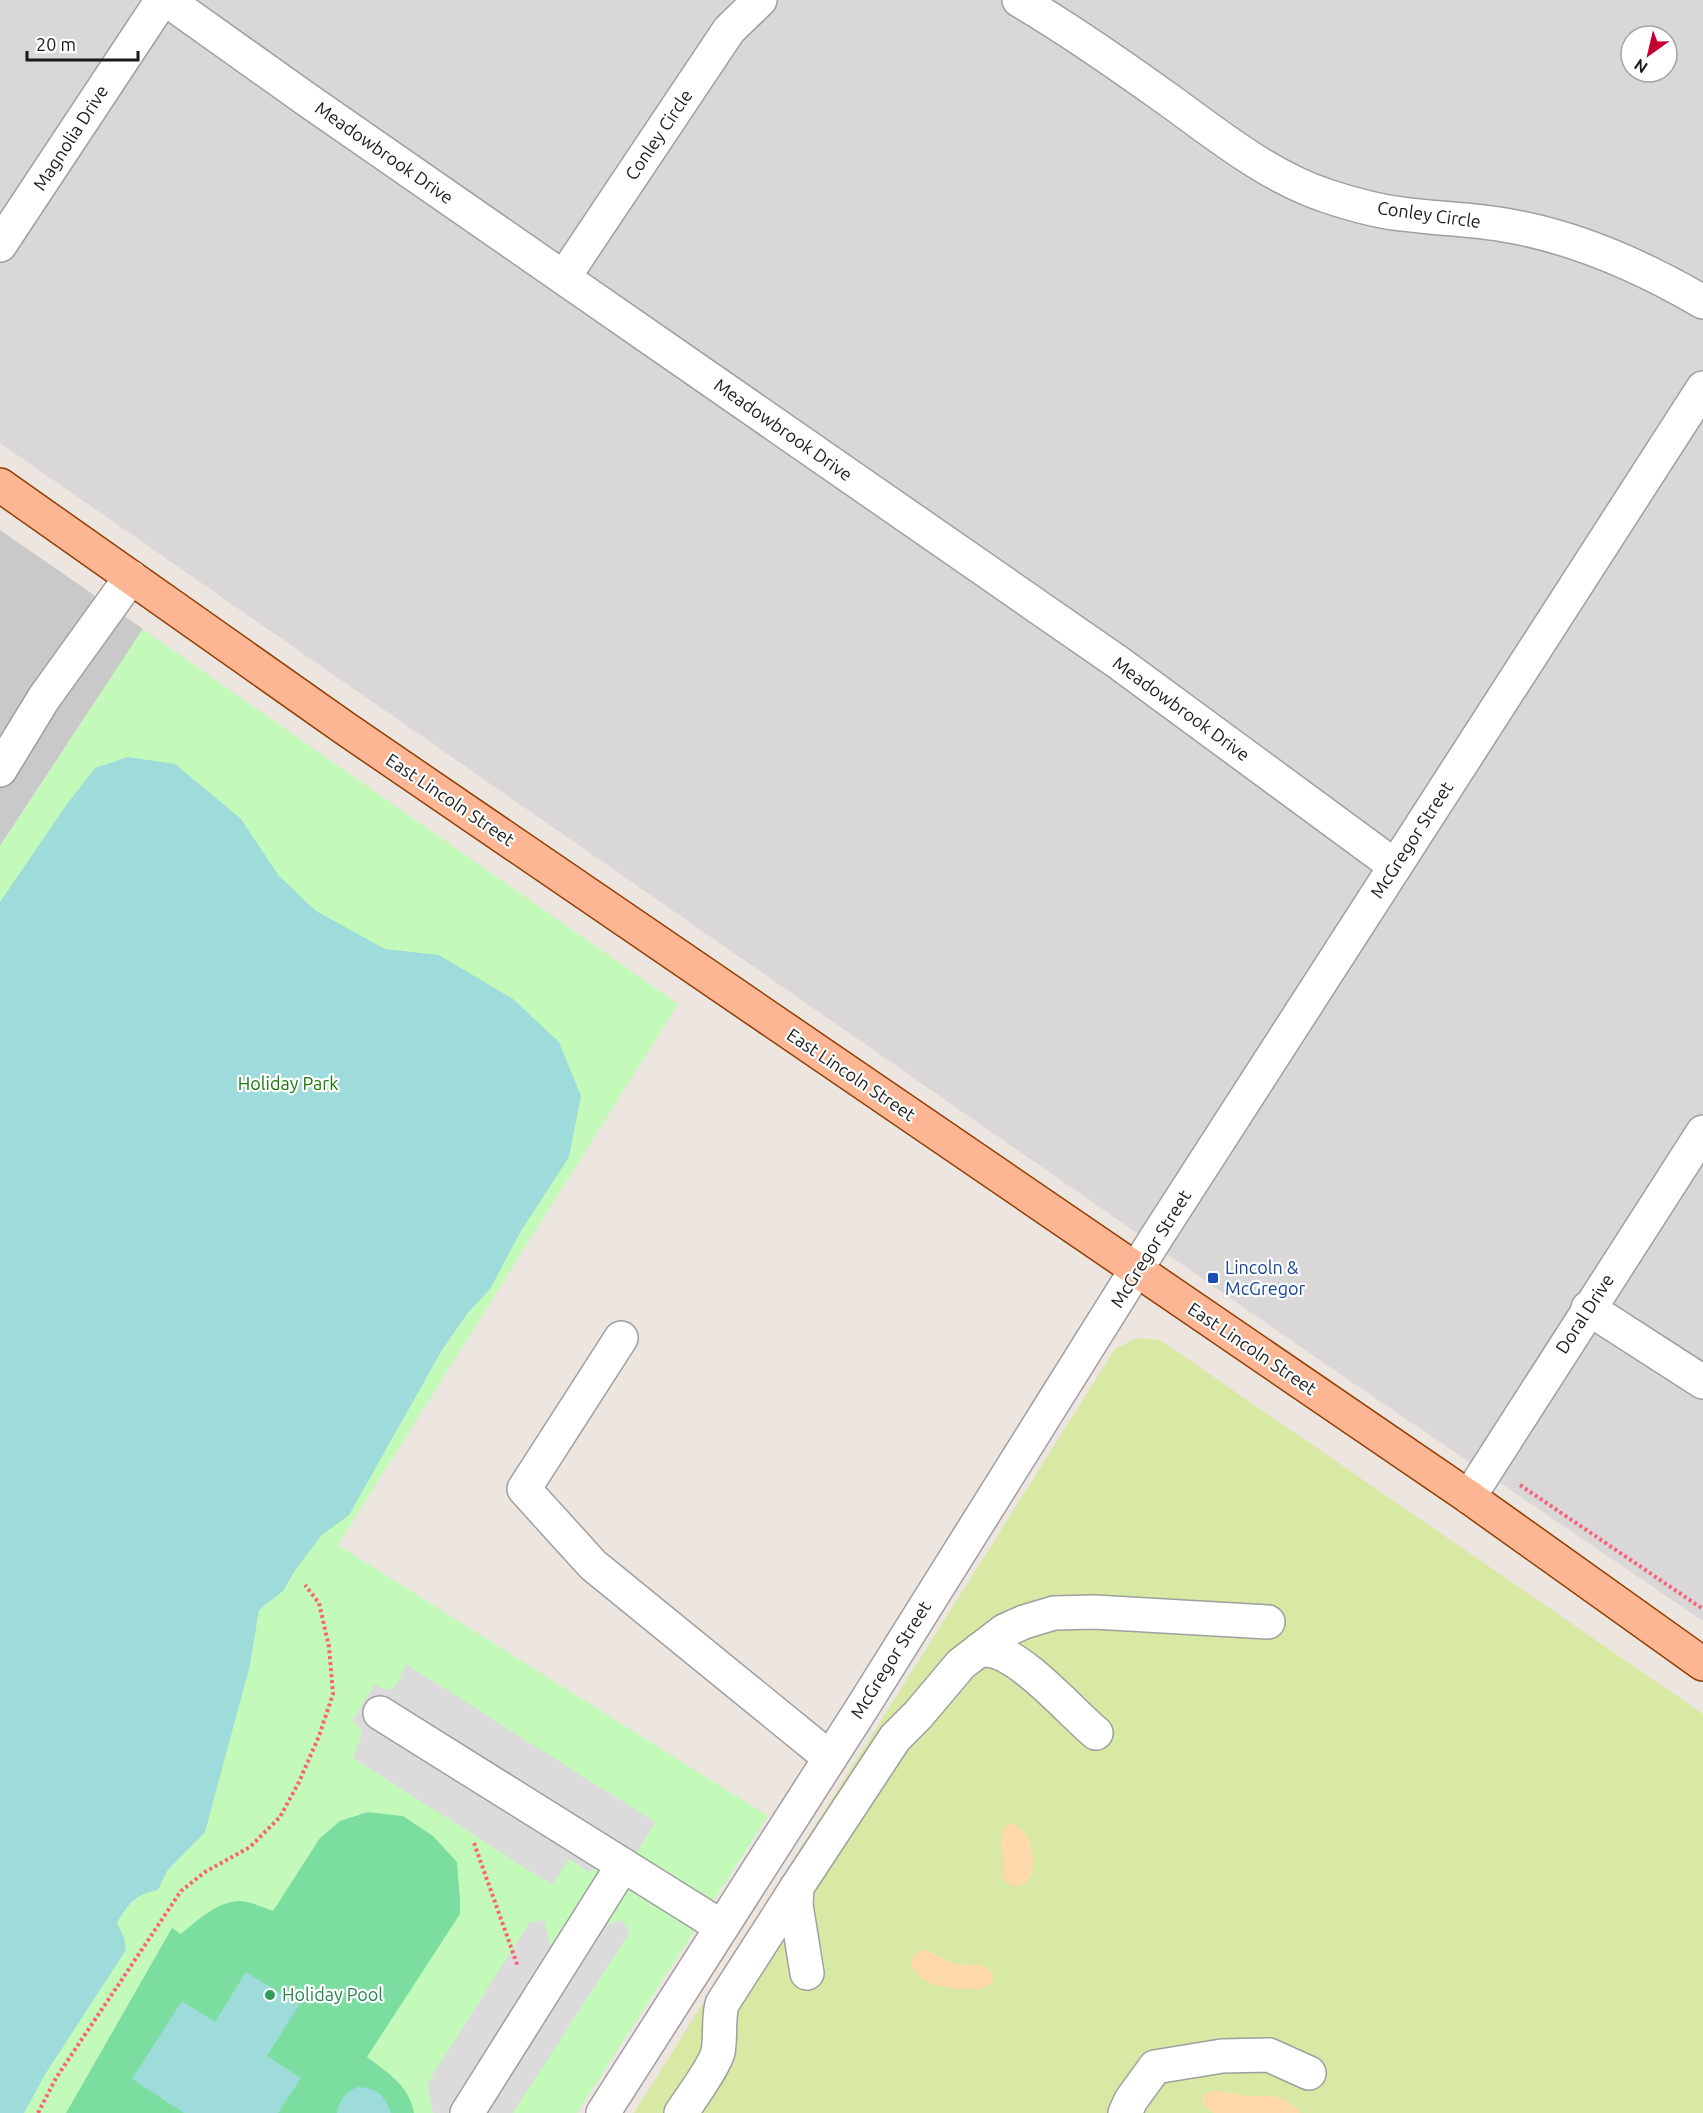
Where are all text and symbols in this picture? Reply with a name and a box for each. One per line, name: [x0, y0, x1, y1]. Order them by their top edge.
scale bar: [27, 24, 138, 62]
north arrow: [1619, 24, 1679, 84]
text: 20 m: [36, 34, 76, 54]
text: N: [1631, 56, 1651, 77]
street label: Magnolia Drive: [29, 81, 112, 194]
street label: Conley Circle: [621, 86, 696, 183]
street label: Meadowbrook Drive: [312, 97, 457, 207]
street label: Conley Circle: [1376, 197, 1482, 231]
street label: Meadowbrook Drive: [711, 374, 856, 484]
street label: Meadowbrook Drive: [1109, 652, 1254, 764]
street label: East Lincoln Street: [383, 749, 518, 850]
street label: McGregor Street: [1366, 777, 1456, 901]
street label: East Lincoln Street: [784, 1024, 919, 1125]
park label: Holiday Park: [238, 1073, 338, 1093]
street label: McGregor Street: [1106, 1186, 1194, 1311]
place label: Lincoln & McGregor: [1225, 1257, 1306, 1298]
street label: Doral Drive: [1551, 1270, 1617, 1357]
marker: Lincoln & McGregor: [1206, 1271, 1220, 1285]
street label: East Lincoln Street: [1185, 1298, 1320, 1399]
street label: McGregor Street: [846, 1597, 934, 1722]
place label: Holiday Pool: [282, 1984, 383, 2004]
marker: Holiday Pool: [263, 1988, 277, 2002]

